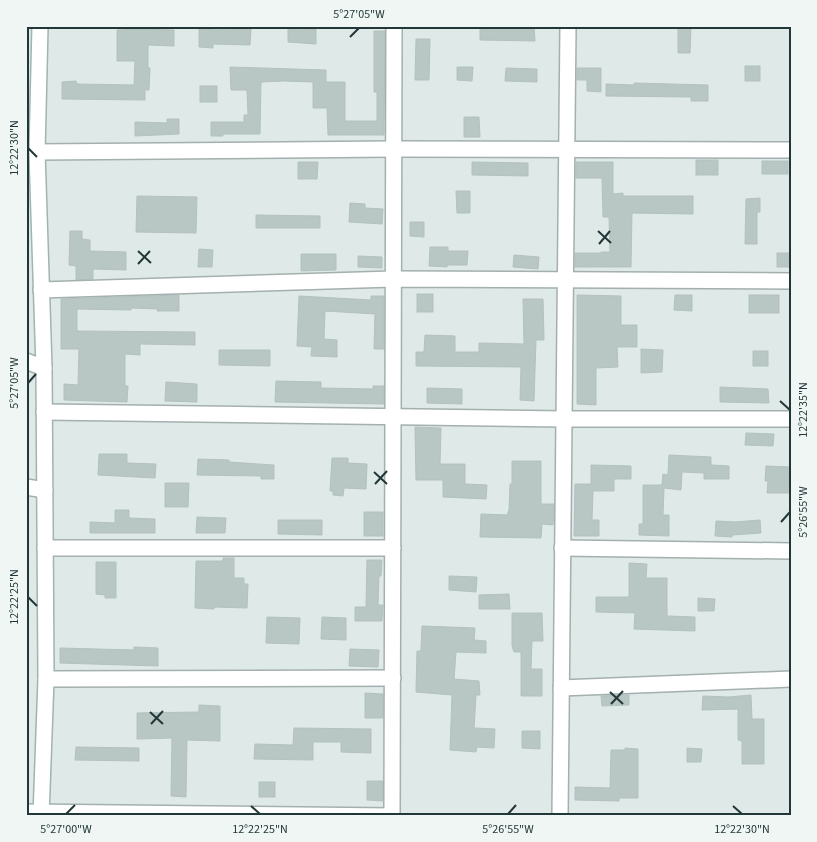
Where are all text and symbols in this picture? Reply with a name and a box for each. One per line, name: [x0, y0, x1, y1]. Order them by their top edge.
text: 5°27'05"W: [333, 6, 385, 23]
text: 12°22'30"N: [6, 120, 23, 176]
text: 5°27'05"W: [6, 357, 23, 409]
text: 12°22'35"N: [795, 382, 812, 438]
text: 5°26'55"W: [795, 486, 812, 538]
text: 12°22'25"N: [6, 569, 23, 625]
text: 5°27'00"W: [40, 821, 92, 838]
text: 12°22'25"N: [232, 821, 288, 838]
text: 5°26'55"W: [482, 821, 534, 838]
text: 12°22'30"N: [714, 821, 770, 838]

